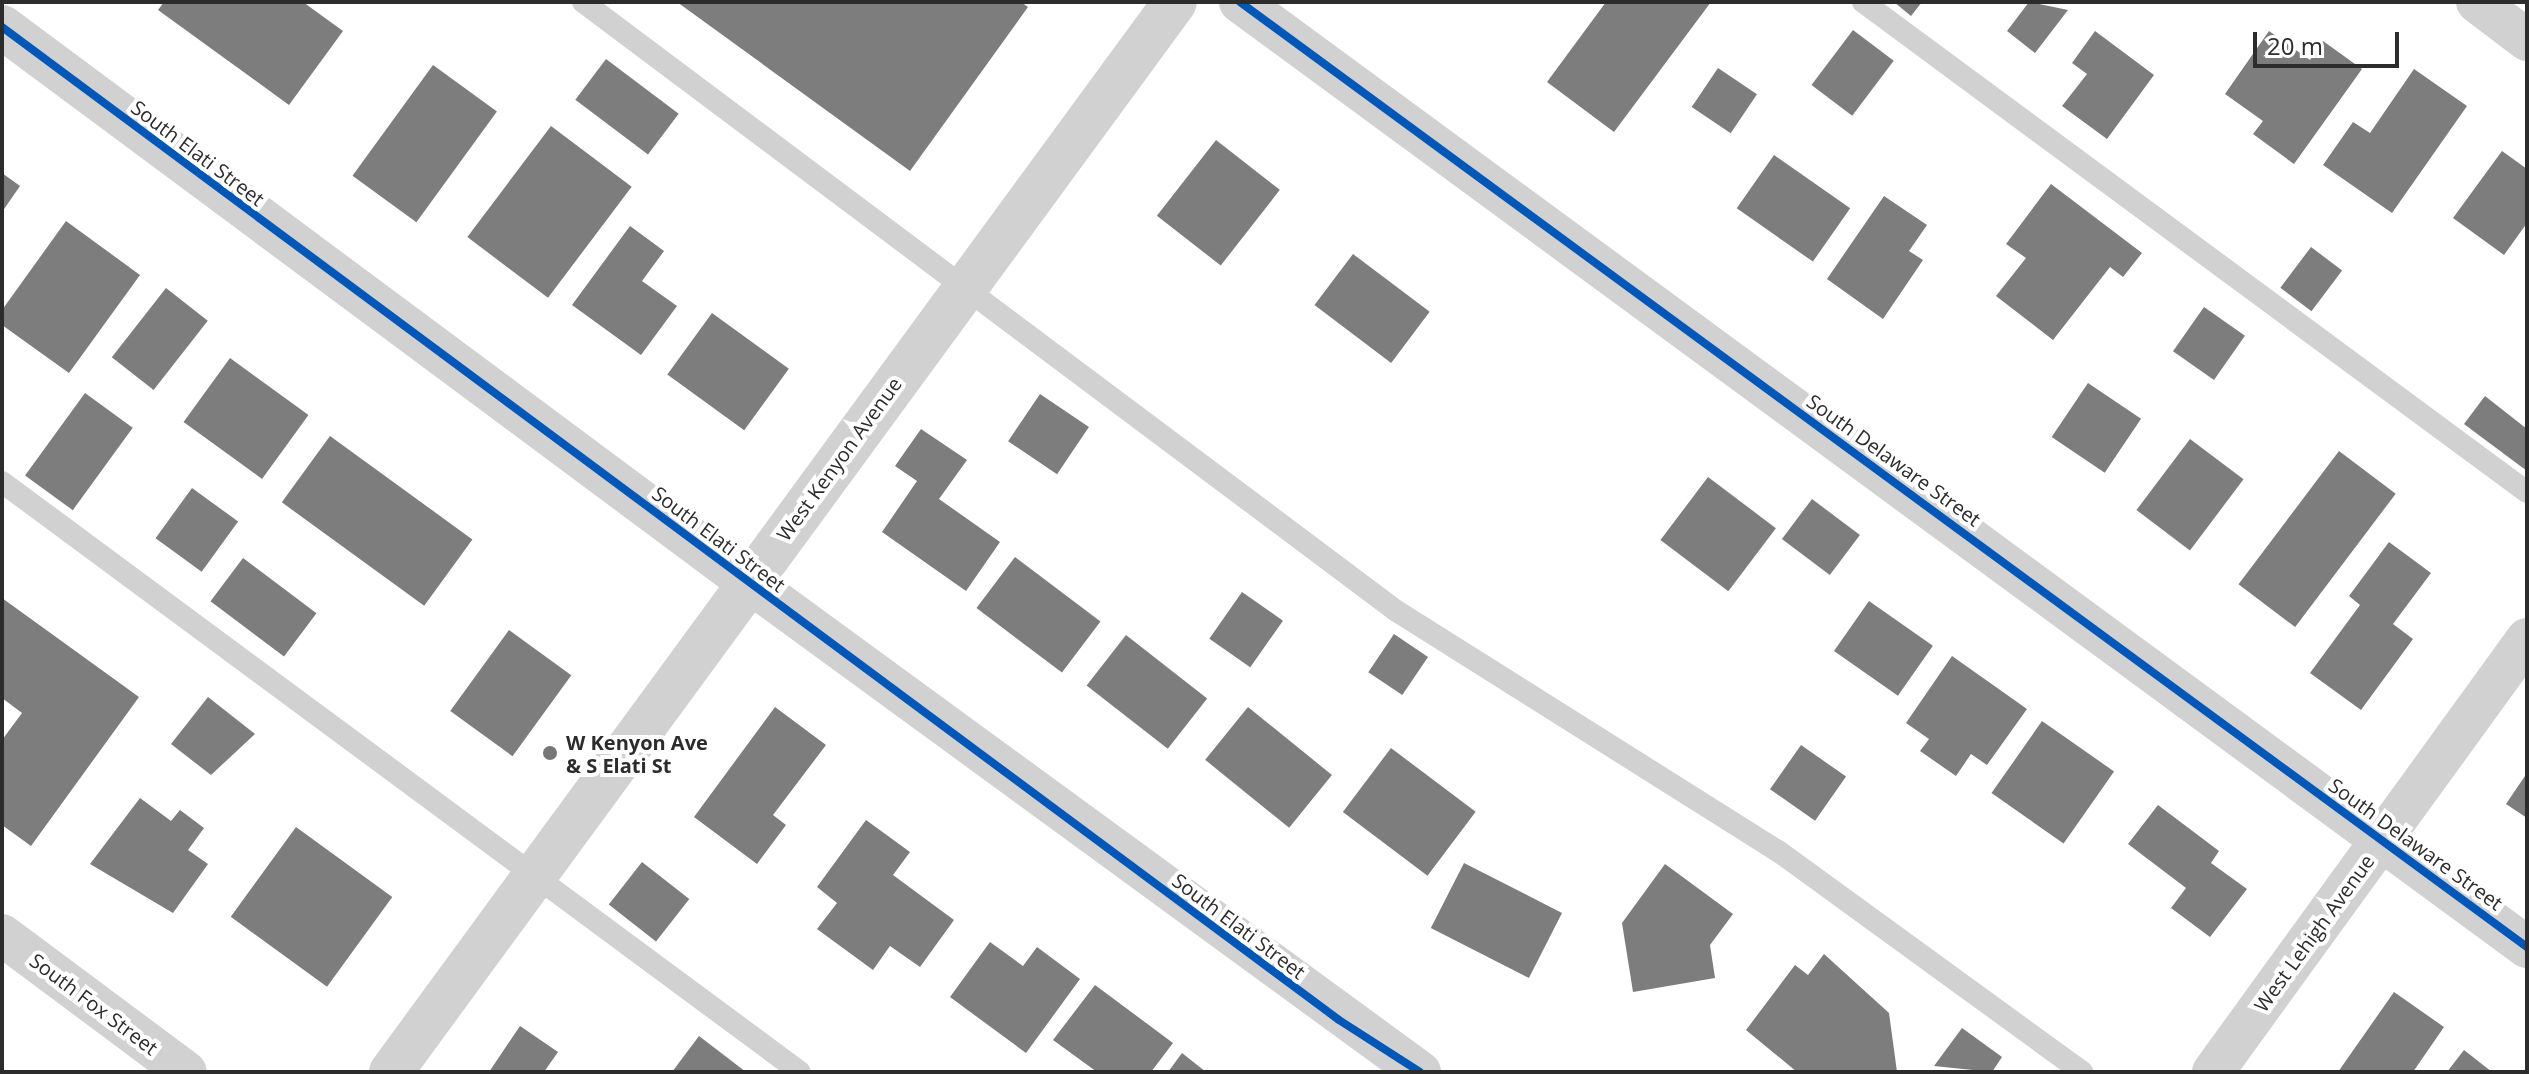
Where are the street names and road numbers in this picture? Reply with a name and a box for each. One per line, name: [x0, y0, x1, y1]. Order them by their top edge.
street label: South Elati Street: [127, 95, 269, 211]
street label: West Kenyon Avenue: [772, 372, 906, 546]
street label: South Delaware Street: [1802, 389, 1986, 531]
street label: South Elati Street: [648, 481, 790, 597]
street label: South Delaware Street: [2324, 773, 2508, 915]
street label: West Lehigh Avenue: [2249, 850, 2379, 1016]
street label: South Elati Street: [1168, 868, 1310, 984]
street label: South Fox Street: [25, 948, 163, 1060]

